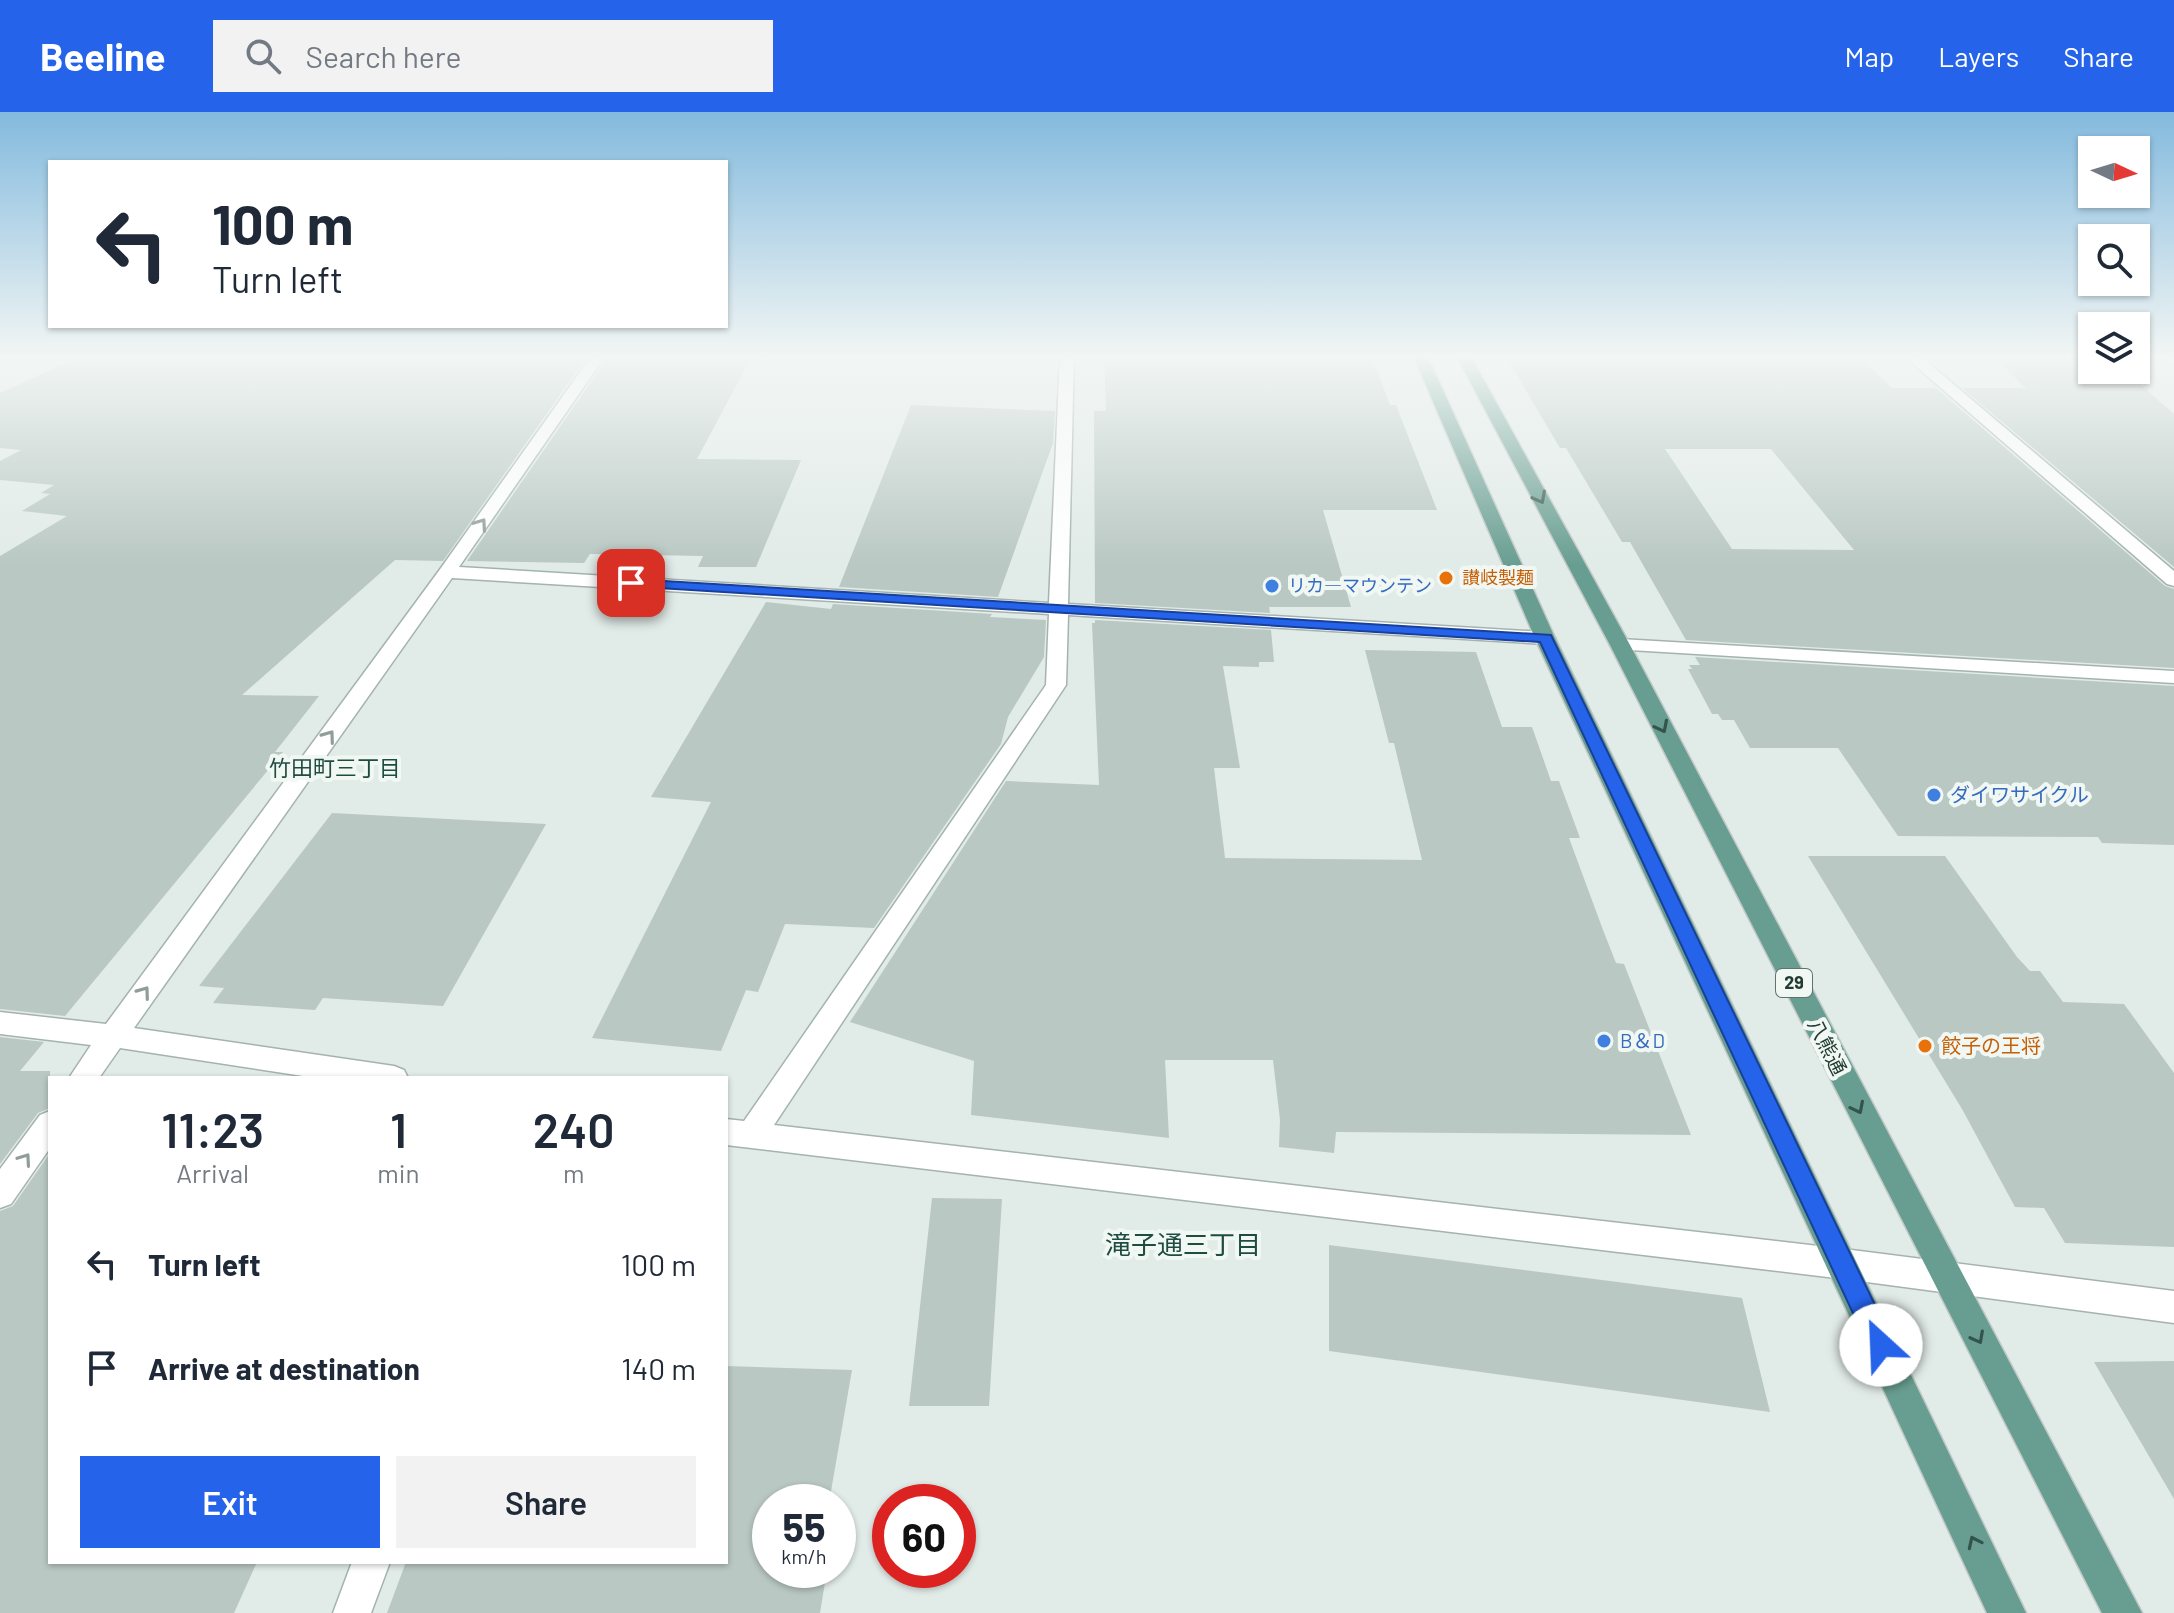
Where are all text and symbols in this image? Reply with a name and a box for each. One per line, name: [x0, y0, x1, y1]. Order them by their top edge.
search box: [213, 20, 773, 92]
text: Beeline: [40, 33, 165, 79]
icon: search: [241, 34, 285, 78]
text: Search here: [305, 38, 461, 74]
text: Map: [1844, 39, 1894, 73]
text: Layers: [1938, 39, 2019, 73]
text: Share: [2063, 39, 2134, 73]
north arrow: [2078, 136, 2150, 208]
map controls: [2078, 136, 2150, 384]
text: 100 m: [212, 189, 354, 256]
icon: left: [80, 192, 184, 296]
button: search: [2078, 224, 2150, 296]
text: Turn left: [212, 257, 343, 300]
button: layers: [2078, 312, 2150, 384]
one-way arrow: [1531, 489, 1546, 504]
one-way arrow: [471, 519, 486, 533]
pin: [597, 549, 665, 617]
icon: arrive: [609, 561, 653, 605]
place label: 讃岐製麺: [1462, 566, 1534, 588]
marker: 讃岐製麺: [1437, 569, 1455, 587]
place label: リカ―マウンテン: [1288, 574, 1432, 596]
marker: リカ―マウンテン: [1263, 577, 1281, 595]
one-way arrow: [1653, 719, 1668, 734]
one-way arrow: [319, 730, 334, 744]
district label: 竹田町三丁目: [269, 754, 401, 780]
place label: ダイワサイクル: [1950, 782, 2089, 806]
marker: ダイワサイクル: [1925, 786, 1943, 804]
road number: 29: [1776, 969, 1812, 997]
one-way arrow: [135, 986, 149, 1001]
street label: 八熊通: [1804, 1014, 1852, 1079]
place label: B＆D: [1620, 1028, 1665, 1052]
marker: B＆D: [1595, 1032, 1613, 1050]
place label: 餃子の王将: [1941, 1033, 2041, 1057]
marker: 餃子の王将: [1916, 1037, 1934, 1055]
one-way arrow: [1849, 1099, 1864, 1114]
text: 11:23: [161, 1100, 264, 1158]
text: 1: [390, 1100, 407, 1158]
text: 240: [533, 1100, 615, 1158]
one-way arrow: [15, 1153, 30, 1167]
text: Arrival: [176, 1157, 249, 1188]
text: min: [377, 1157, 419, 1188]
text: m: [563, 1157, 584, 1188]
district label: 滝子通三丁目: [1105, 1228, 1261, 1259]
icon: left: [80, 1242, 124, 1286]
text: Turn left: [148, 1246, 261, 1282]
text: 100 m: [621, 1246, 696, 1282]
position arrow: [1839, 1303, 1923, 1387]
one-way arrow: [1968, 1330, 1983, 1345]
icon: arrive: [80, 1346, 124, 1390]
text: Arrive at destination: [148, 1350, 420, 1386]
text: 140 m: [621, 1350, 696, 1386]
button: Exit: [80, 1456, 380, 1548]
button: Share: [396, 1456, 696, 1548]
speed limit sign: 60: [872, 1484, 976, 1588]
text: 55: [782, 1502, 826, 1550]
one-way arrow: [1968, 1536, 1984, 1551]
text: km/h: [781, 1544, 827, 1568]

